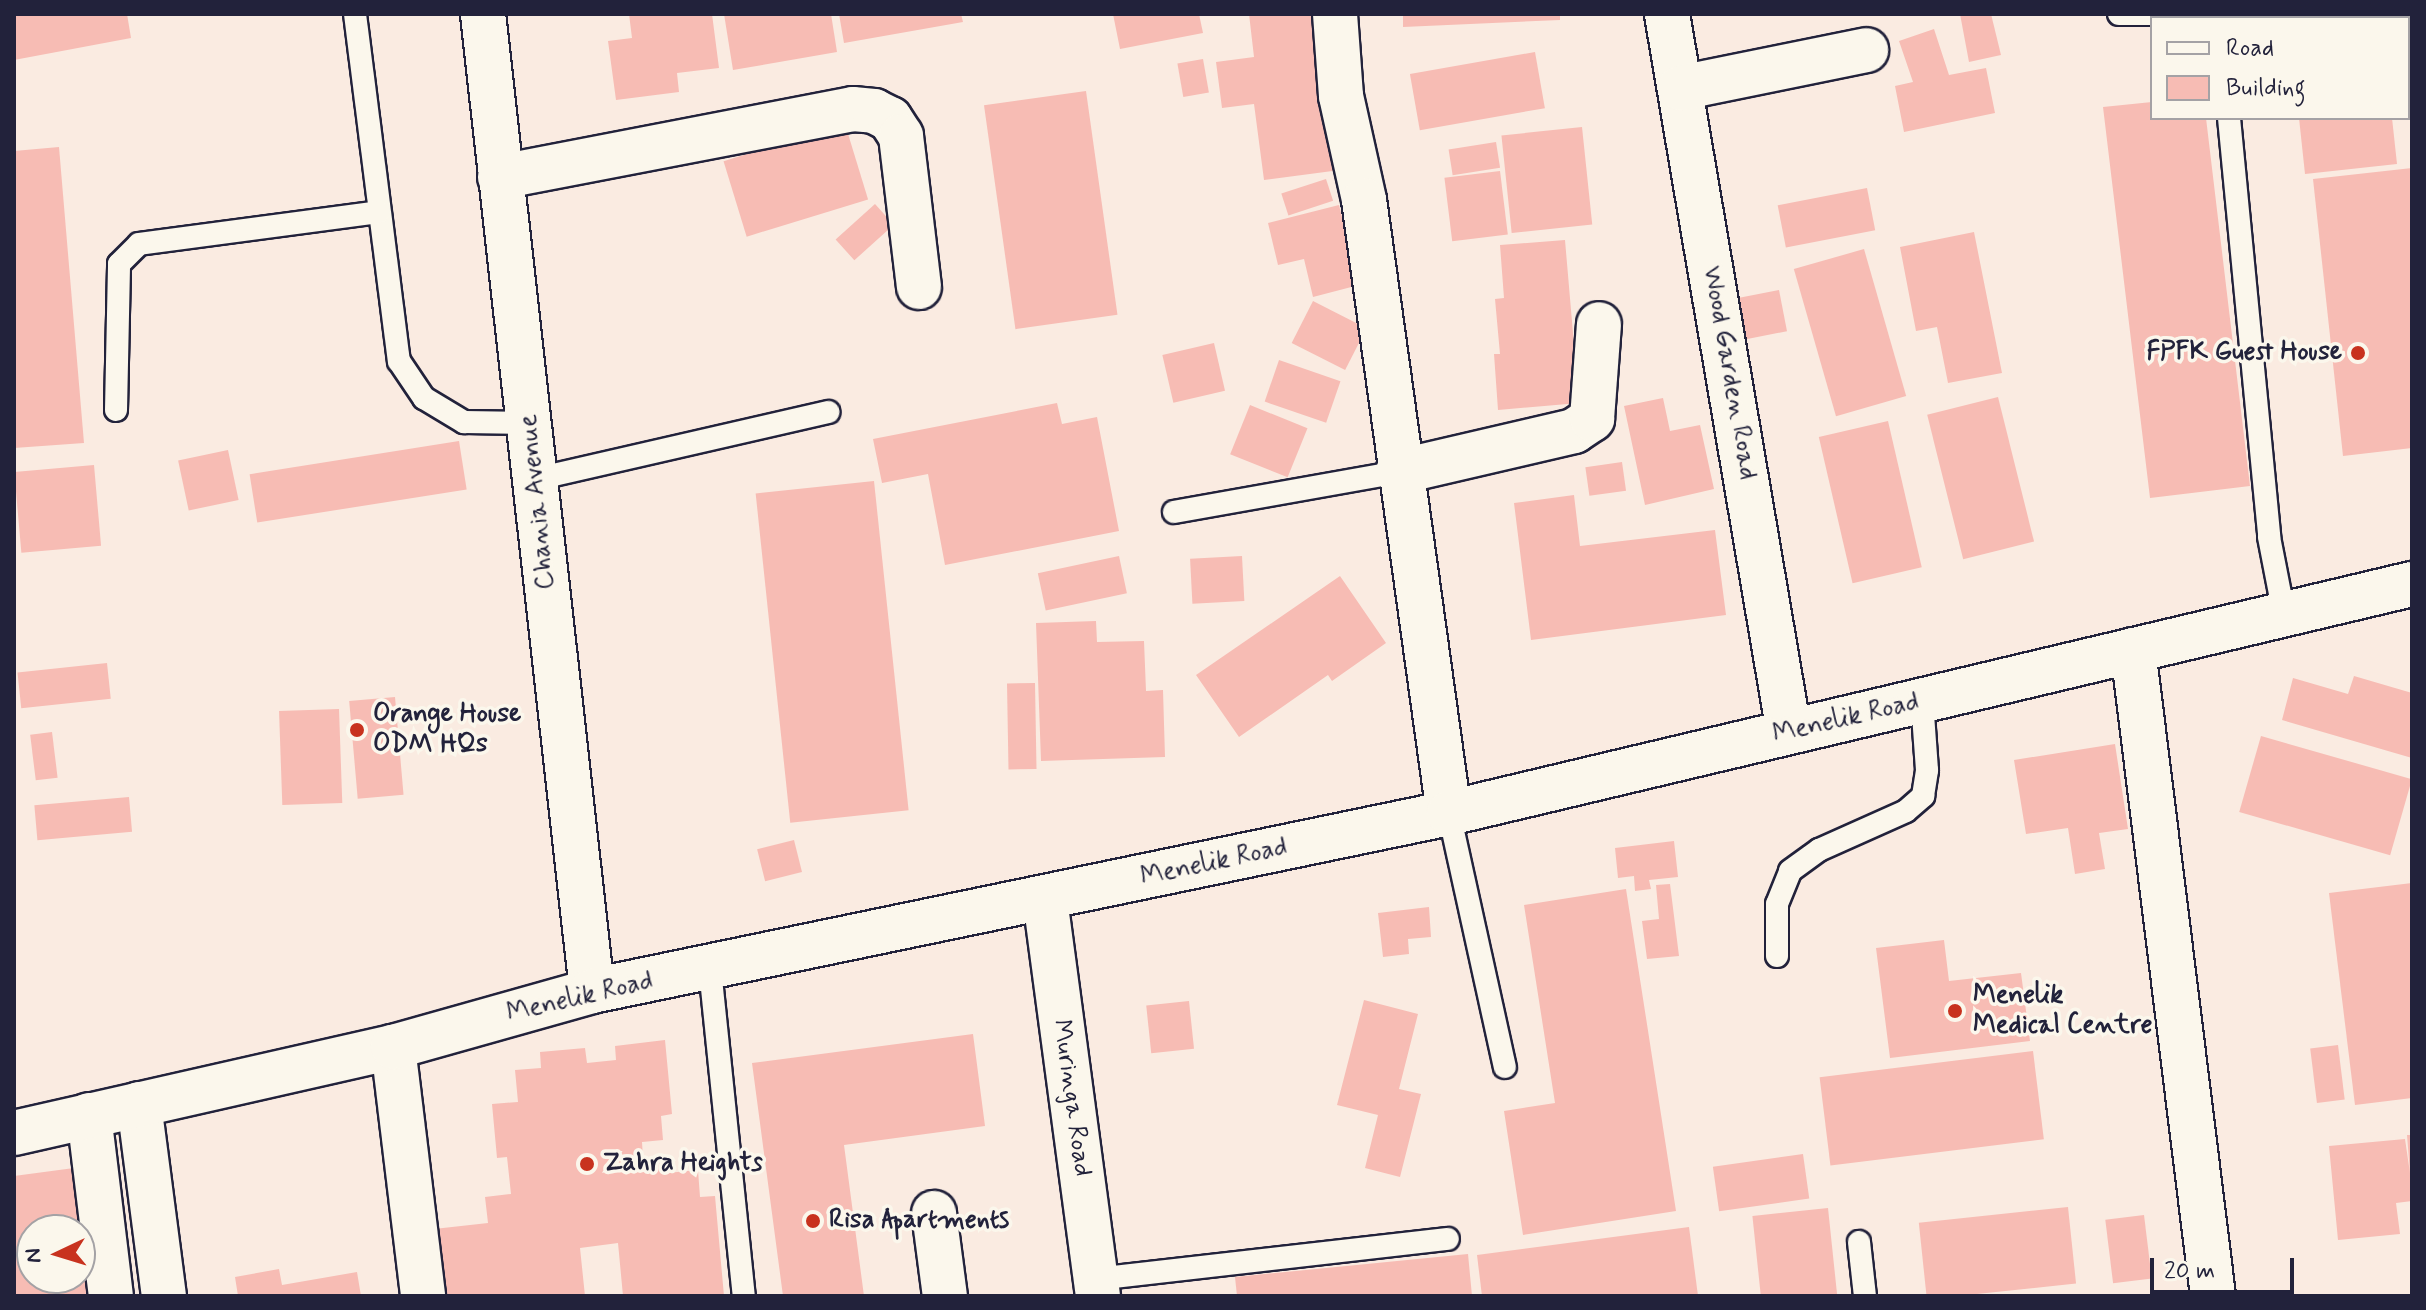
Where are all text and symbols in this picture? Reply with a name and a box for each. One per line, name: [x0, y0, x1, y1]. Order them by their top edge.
legend: [2150, 16, 2410, 120]
text: Road: [2226, 33, 2274, 64]
text: Building: [2226, 73, 2306, 104]
street label: Wood Garden Road: [1696, 271, 1762, 475]
place label: FPFK Guest House: [2147, 337, 2342, 369]
marker: FPFK Guest House: [2349, 344, 2367, 362]
street label: Chania Avenue: [513, 413, 563, 591]
street label: Menelik Road: [1770, 687, 1922, 751]
place label: Orange House ODM HQs: [373, 699, 521, 760]
marker: Orange House ODM HQs: [348, 721, 366, 739]
street label: Menelik Road: [1138, 832, 1290, 894]
street label: Menelik Road: [504, 966, 656, 1030]
place label: Menelik Medical Centre: [1973, 980, 2148, 1042]
marker: Menelik Medical Centre: [1944, 1000, 1966, 1022]
street label: Muringa Road: [1045, 1017, 1097, 1179]
place label: Zahra Heights: [603, 1148, 763, 1180]
marker: Zahra Heights: [578, 1155, 596, 1173]
place label: Risa Apartments: [829, 1205, 1009, 1237]
marker: Risa Apartments: [804, 1212, 822, 1230]
north arrow: [16, 1214, 96, 1294]
scale bar: [2154, 1242, 2298, 1292]
text: N: [20, 1247, 49, 1264]
text: 20 m: [2164, 1256, 2215, 1287]

